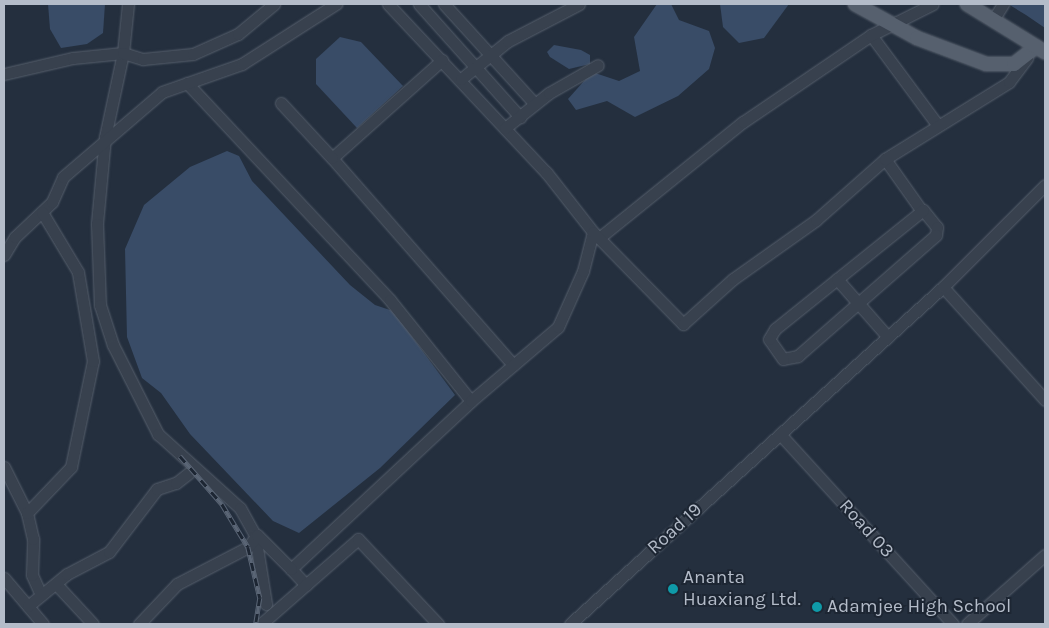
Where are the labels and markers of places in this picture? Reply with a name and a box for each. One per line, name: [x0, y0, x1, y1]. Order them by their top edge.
place label: Ananta Huaxiang Ltd.: [683, 567, 801, 611]
marker: Ananta Huaxiang Ltd.: [667, 583, 679, 595]
place label: Adamjee High School: [827, 596, 1011, 618]
marker: Adamjee High School: [811, 601, 823, 613]

